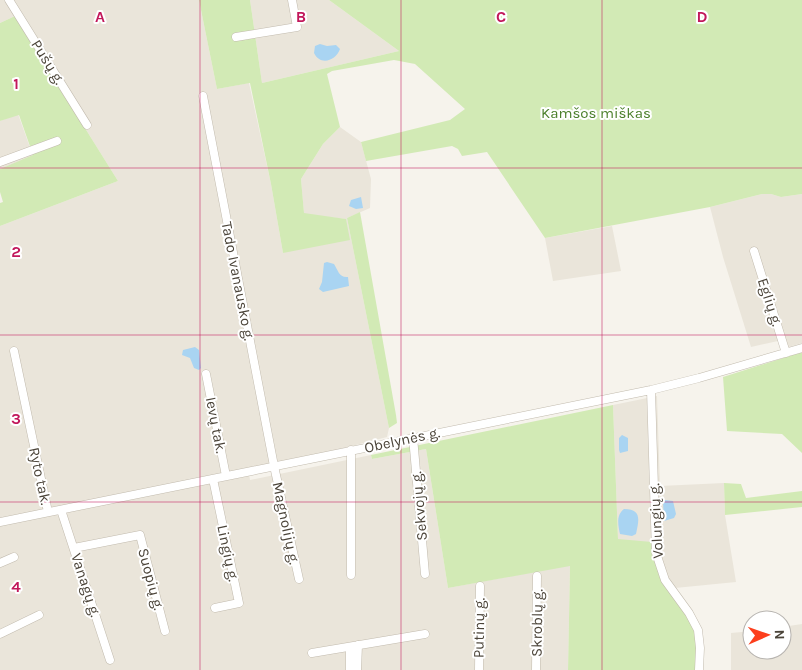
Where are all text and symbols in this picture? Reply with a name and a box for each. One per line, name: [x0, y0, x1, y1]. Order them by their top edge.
text: A: [95, 7, 105, 26]
text: B: [296, 7, 306, 26]
text: C: [496, 7, 506, 26]
text: D: [697, 7, 708, 26]
street label: Pušų g.: [27, 36, 69, 88]
text: 1: [13, 74, 19, 93]
park label: Kamšos miškas: [541, 104, 651, 122]
street label: Tado Ivanausko g.: [218, 220, 258, 342]
text: 2: [11, 242, 21, 261]
street label: Eglių g.: [754, 276, 786, 329]
street label: Ievų tak.: [202, 395, 230, 455]
text: 3: [11, 409, 21, 428]
street label: Obelynės g.: [363, 423, 442, 457]
street label: Ryto tak.: [25, 445, 55, 507]
street label: Sekvojų g.: [407, 470, 431, 541]
street label: Magnolijų g.: [268, 480, 304, 566]
street label: Volungių g.: [645, 483, 667, 559]
street label: Lingių g.: [213, 523, 243, 583]
street label: Suopių g.: [134, 546, 168, 612]
street label: Vanagų g.: [67, 551, 105, 619]
text: 4: [11, 577, 21, 596]
street label: Skroblų g.: [527, 589, 547, 657]
street label: Putinų g.: [469, 597, 489, 658]
north arrow: [742, 610, 792, 660]
text: N: [771, 629, 788, 640]

